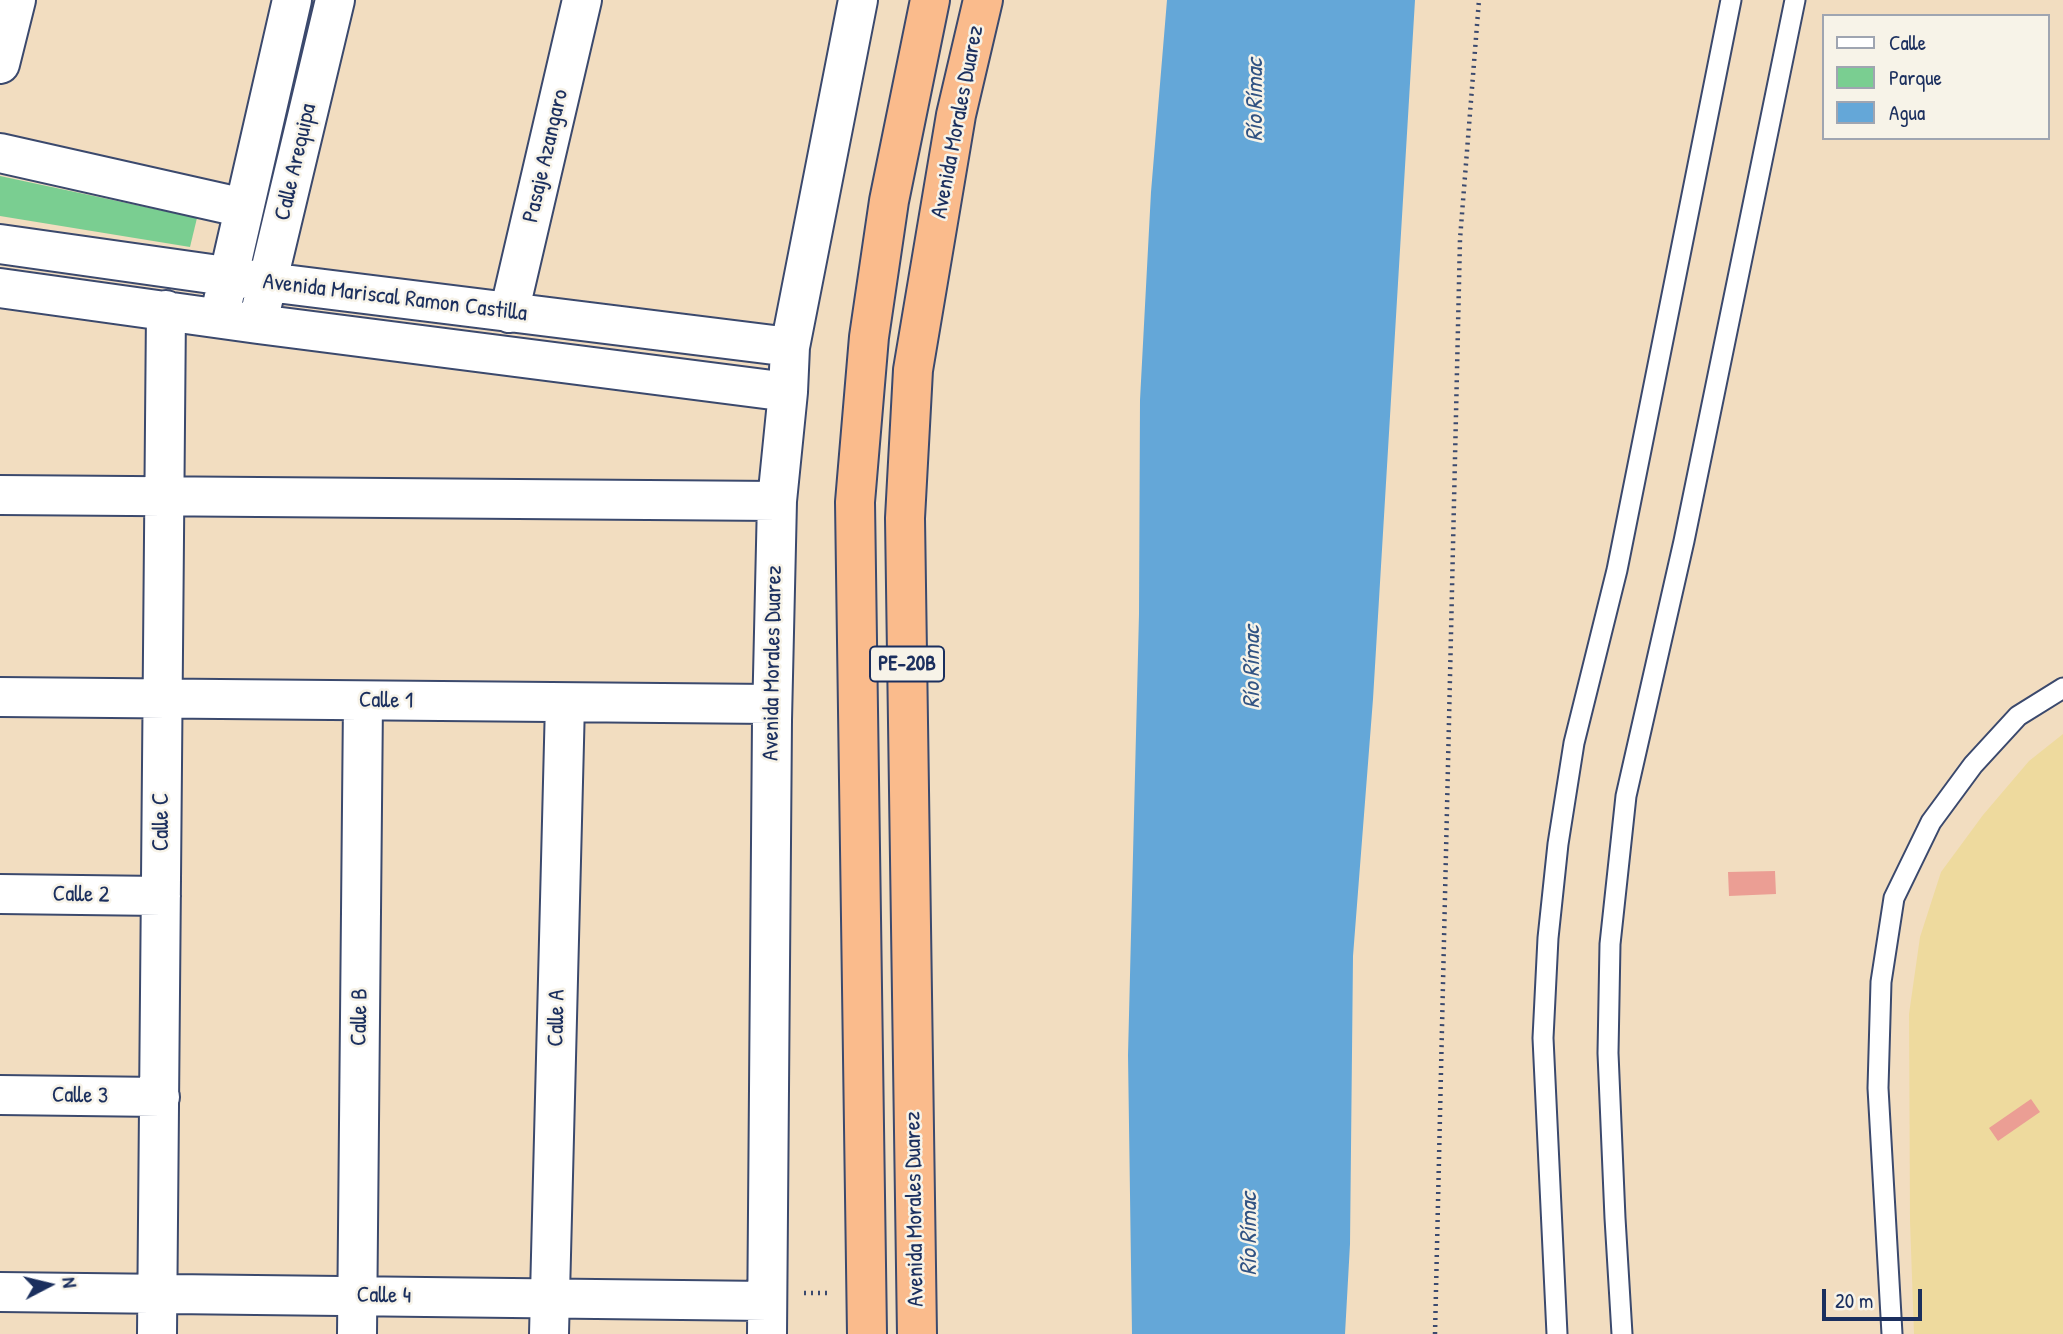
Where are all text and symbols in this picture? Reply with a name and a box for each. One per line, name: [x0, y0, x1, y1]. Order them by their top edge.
legend: [1822, 14, 2049, 140]
street label: Avenida Morales Duarez: [926, 23, 990, 221]
text: Calle: [1889, 28, 1926, 57]
water label: Río Rímac: [1242, 59, 1270, 141]
text: Parque: [1889, 63, 1942, 92]
street label: Pasaje Azangaro: [517, 87, 575, 225]
text: Agua: [1889, 98, 1925, 127]
street label: Calle Arequipa: [269, 101, 323, 223]
street label: Avenida Mariscal Ramon Castilla: [261, 268, 529, 328]
street label: Avenida Morales Duarez: [757, 565, 789, 761]
water label: Río Rímac: [1239, 626, 1267, 708]
road number: PE-20B: [870, 646, 944, 682]
street label: Calle 1: [359, 687, 413, 715]
street label: Calle C: [148, 793, 176, 851]
street label: Calle 2: [52, 881, 110, 909]
street label: Calle B: [346, 988, 374, 1046]
street label: Calle A: [543, 989, 571, 1047]
street label: Calle 3: [52, 1082, 108, 1110]
street label: Avenida Morales Duarez: [899, 1111, 931, 1307]
water label: Río Rímac: [1236, 1193, 1264, 1275]
north arrow: [14, 1250, 84, 1320]
scale bar: [1825, 1274, 1925, 1318]
text: N: [56, 1276, 83, 1289]
street label: Calle 4: [356, 1282, 412, 1310]
text: 20 m: [1835, 1286, 1873, 1315]

